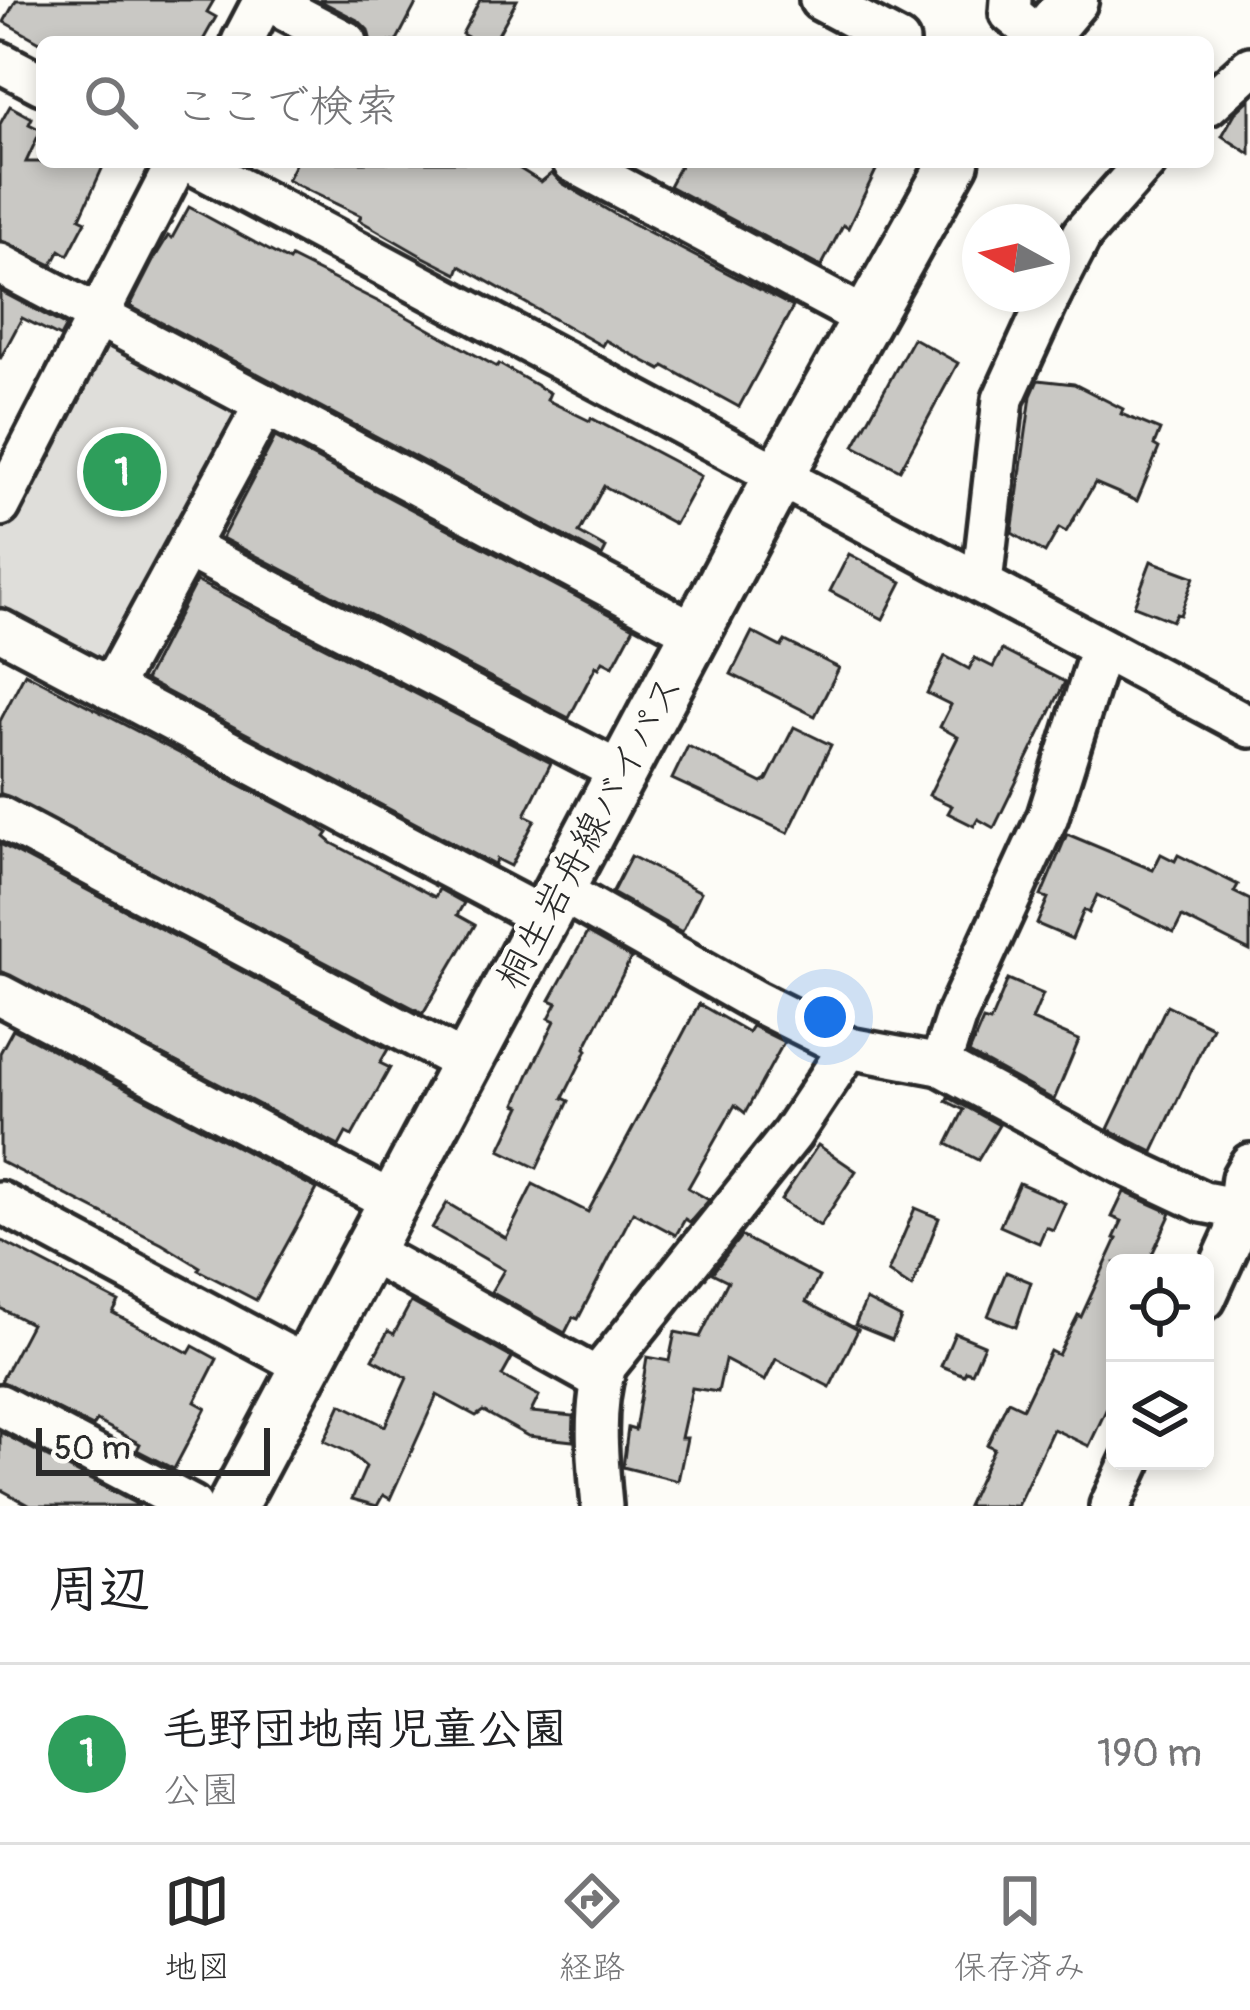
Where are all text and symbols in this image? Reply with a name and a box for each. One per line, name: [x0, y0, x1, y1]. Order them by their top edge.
search box: [36, 36, 1214, 168]
icon: search: [78, 69, 144, 135]
text: ここで検索: [174, 79, 399, 135]
north arrow: [962, 204, 1070, 312]
pin: 1: [83, 427, 161, 517]
street label: 桐生岩舟線バイパス: [486, 666, 694, 998]
your location: [795, 987, 855, 1047]
map controls: [1106, 1254, 1214, 1470]
button: locate: [1106, 1254, 1214, 1362]
button: layers: [1106, 1362, 1214, 1470]
scale bar: [36, 1422, 270, 1475]
text: 50 m: [54, 1428, 131, 1469]
text: 周辺: [48, 1558, 150, 1622]
text: 毛野団地南児童公園: [162, 1702, 567, 1758]
text: 1: [79, 1729, 95, 1778]
text: 190 m: [1097, 1729, 1202, 1778]
text: 公園: [162, 1766, 240, 1815]
tab: 地図: [164, 1868, 230, 1988]
tab: 経路: [559, 1868, 625, 1988]
tab: 保存済み: [954, 1868, 1086, 1988]

